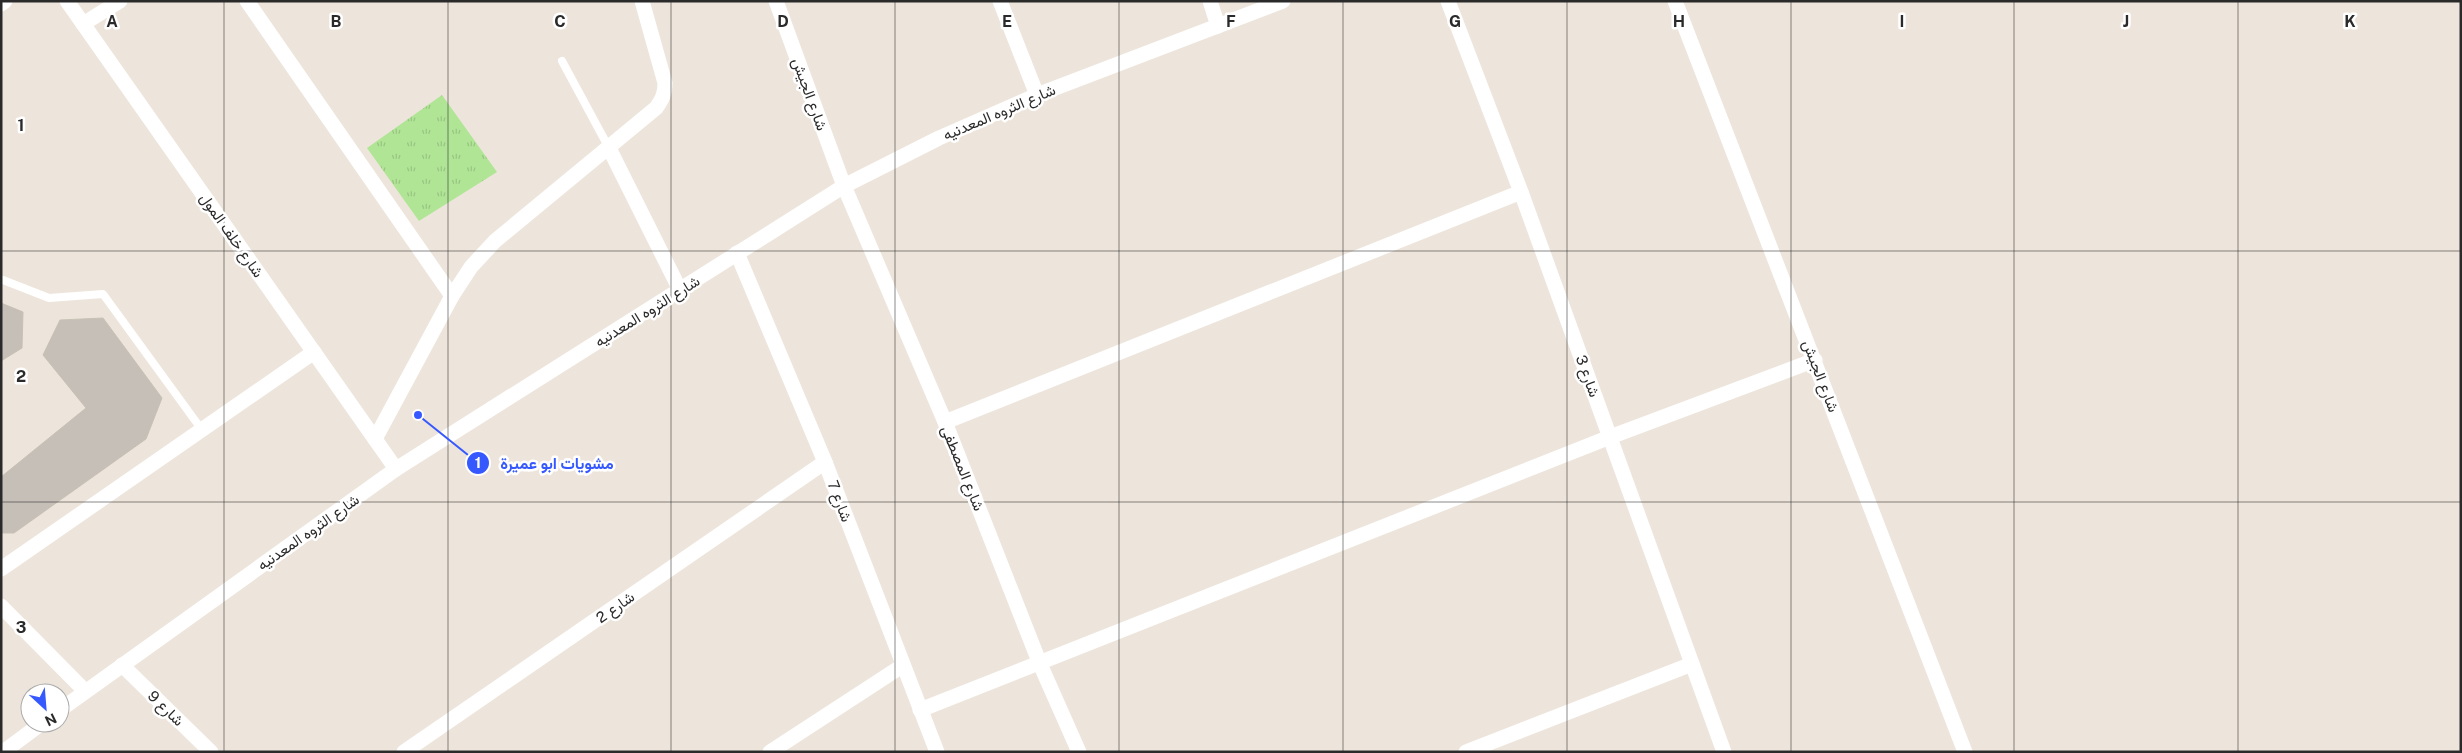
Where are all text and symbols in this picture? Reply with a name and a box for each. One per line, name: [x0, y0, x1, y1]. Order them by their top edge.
text: A: [106, 12, 118, 31]
text: B: [331, 12, 342, 31]
text: C: [554, 12, 566, 31]
text: D: [777, 12, 789, 31]
text: E: [1002, 12, 1012, 31]
text: F: [1226, 12, 1236, 31]
text: G: [1449, 12, 1461, 31]
text: H: [1673, 12, 1685, 31]
text: I: [1900, 12, 1904, 31]
text: J: [2123, 12, 2129, 31]
text: K: [2344, 12, 2356, 31]
street label: شارع الجيش: [786, 55, 831, 134]
street label: شارع الثروه المعدنيه: [940, 81, 1059, 146]
text: 1: [18, 116, 24, 135]
street label: شارع خلف المول: [194, 190, 267, 282]
street label: شارع الثروه المعدنيه: [591, 272, 704, 353]
street label: شارع الجيش: [1797, 338, 1843, 416]
street label: شارع 3: [1570, 353, 1603, 400]
text: 2: [16, 367, 26, 386]
street label: شارع المصطفى: [935, 423, 988, 514]
callout: مشويات ابو عميرة: [465, 447, 624, 478]
text: 1: [475, 454, 481, 471]
text: مشويات ابو عميرة: [500, 454, 614, 474]
street label: شارع 7: [822, 478, 856, 525]
street label: شارع الثروه المعدنيه: [254, 490, 364, 576]
street label: شارع 2: [593, 588, 639, 629]
text: 3: [16, 618, 26, 637]
north arrow: [20, 683, 70, 733]
street label: شارع 9: [142, 687, 188, 731]
text: N: [42, 710, 59, 729]

